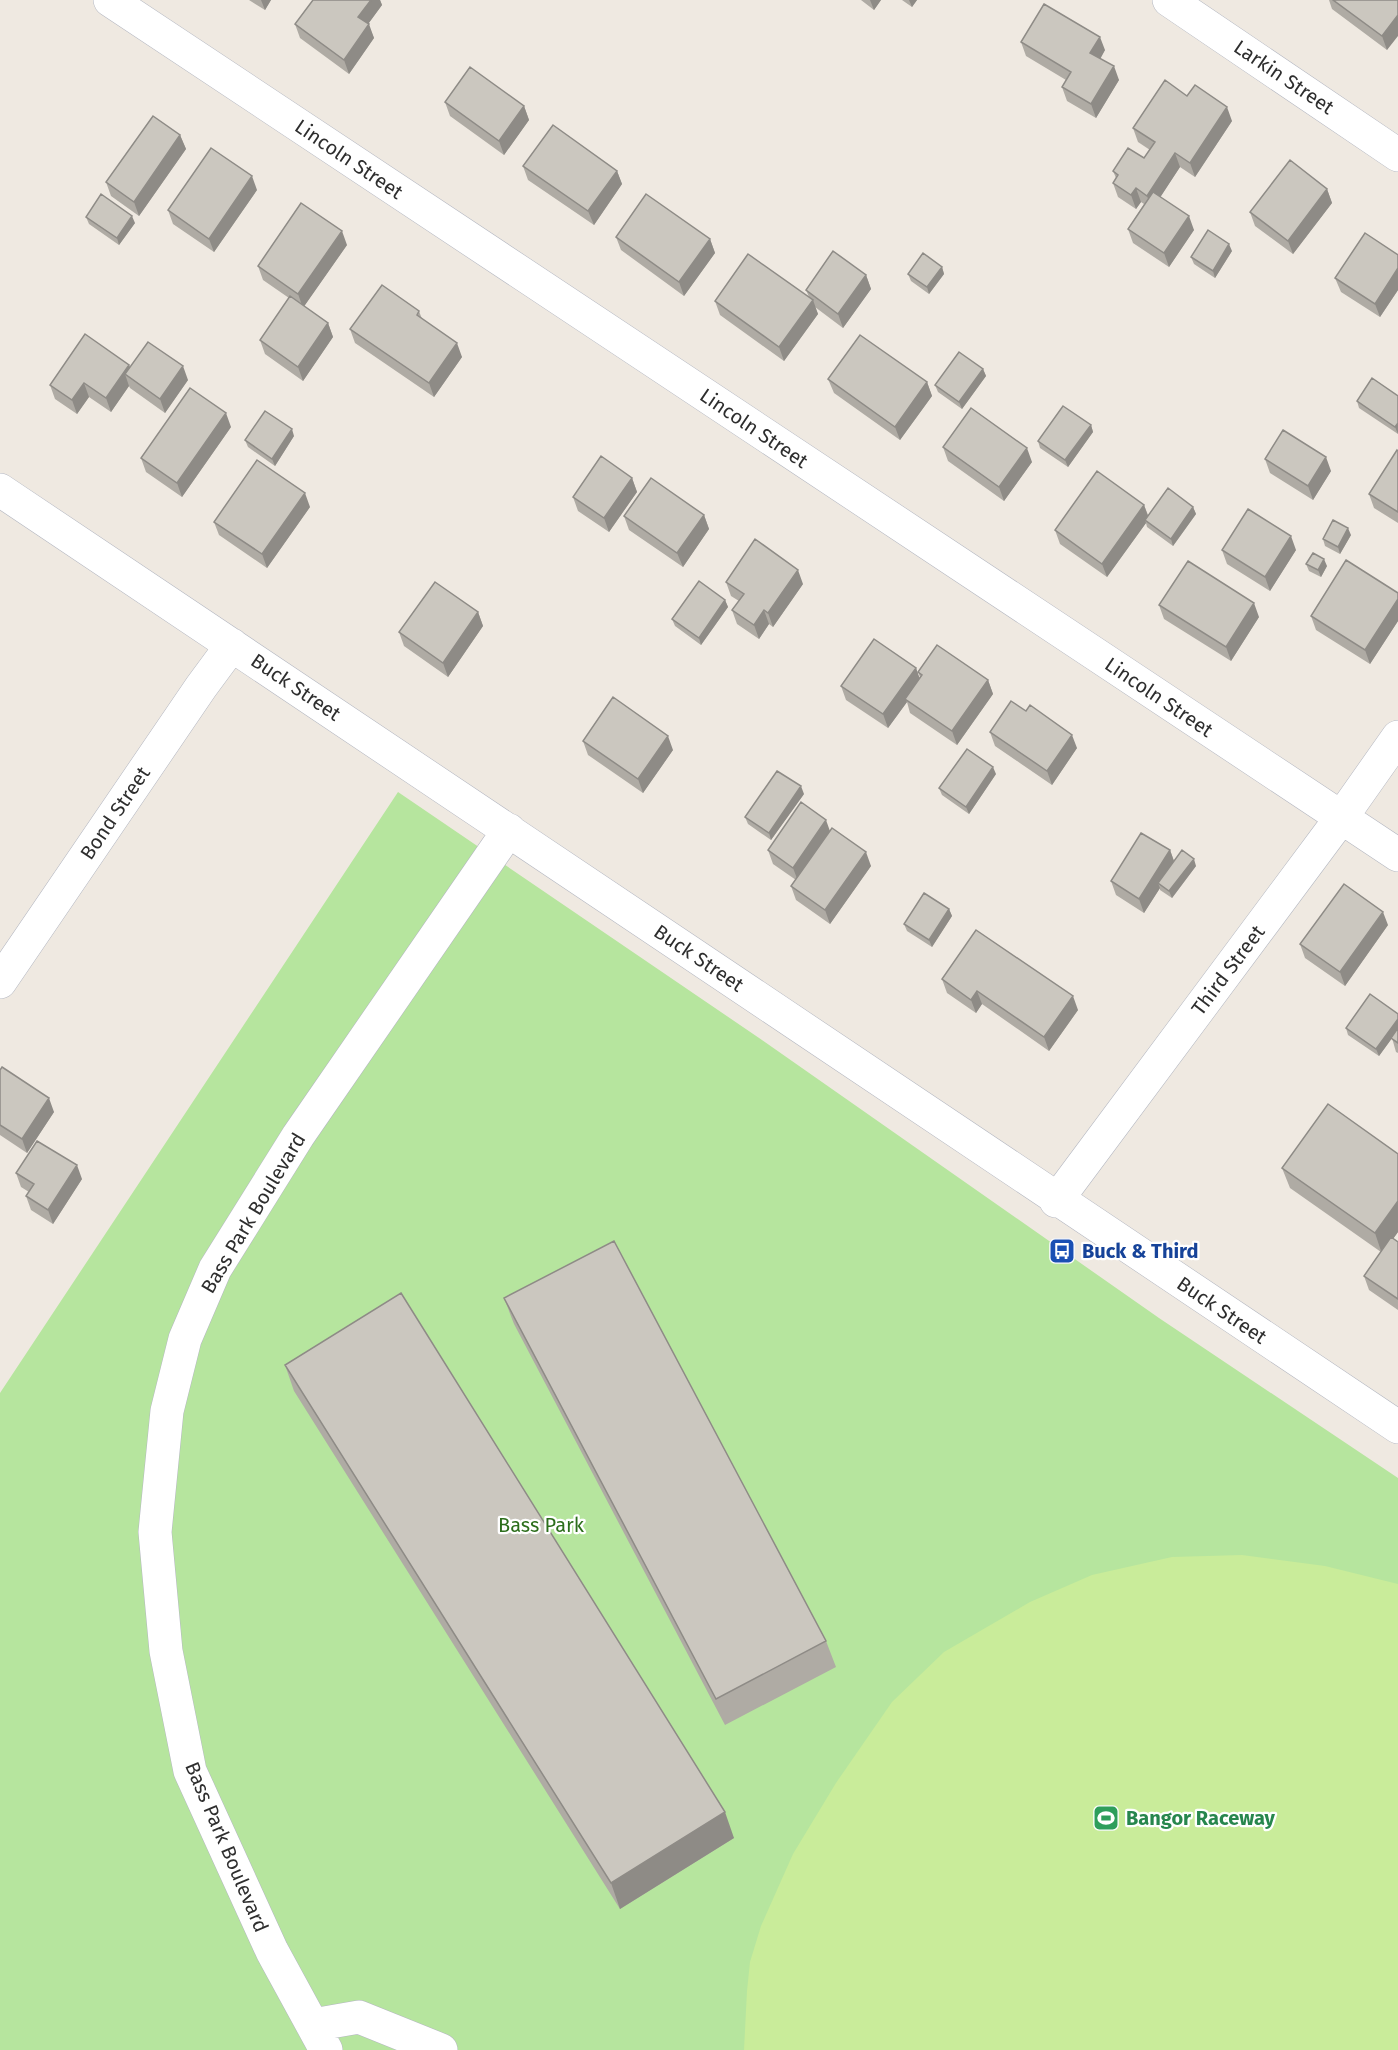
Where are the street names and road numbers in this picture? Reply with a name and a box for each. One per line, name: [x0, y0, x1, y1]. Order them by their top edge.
street label: Larkin Street: [1229, 35, 1339, 120]
street label: Lincoln Street: [290, 114, 408, 204]
street label: Lincoln Street: [695, 383, 813, 473]
street label: Buck Street: [247, 648, 346, 726]
street label: Lincoln Street: [1100, 652, 1218, 742]
street label: Bond Street: [75, 761, 155, 864]
street label: Buck Street: [650, 919, 749, 997]
street label: Third Street: [1186, 920, 1270, 1020]
street label: Bass Park Boulevard: [196, 1128, 310, 1298]
street label: Buck Street: [1173, 1271, 1272, 1349]
street label: Bass Park Boulevard: [180, 1758, 274, 1936]

